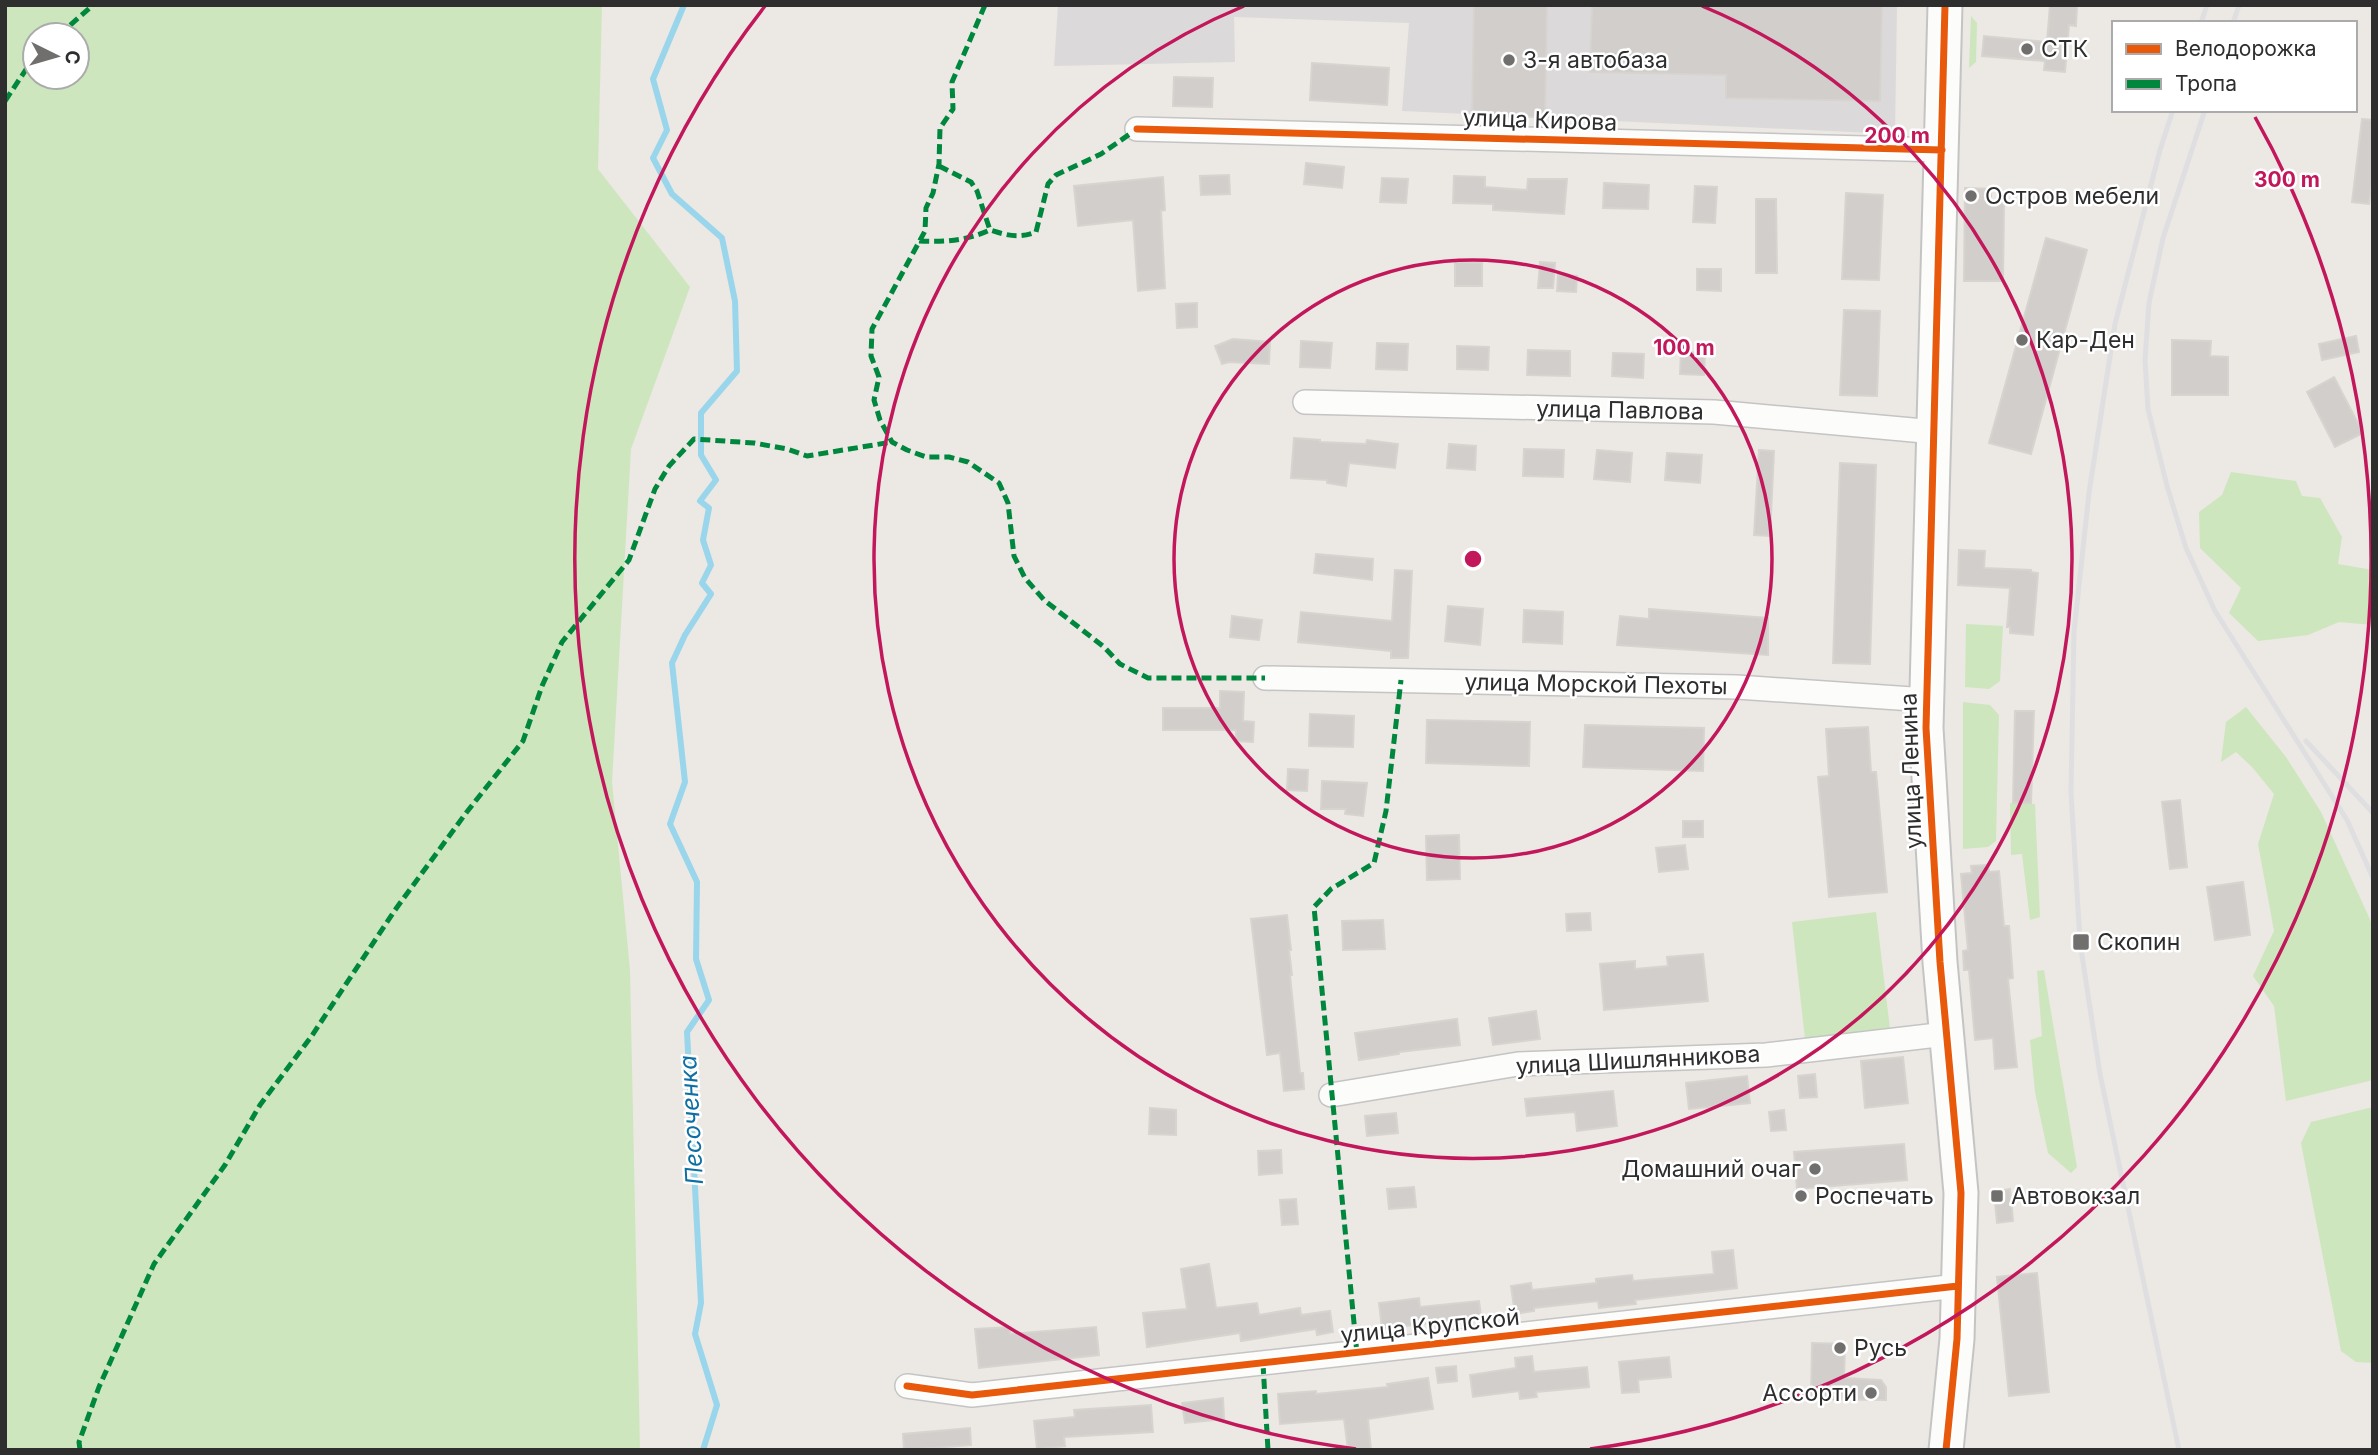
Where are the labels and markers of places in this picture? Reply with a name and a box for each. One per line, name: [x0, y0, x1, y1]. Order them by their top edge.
place label: СТК: [2041, 35, 2088, 63]
marker: СТК: [2019, 41, 2035, 57]
place label: 3-я автобаза: [1523, 46, 1668, 74]
marker: 3-я автобаза: [1501, 52, 1517, 68]
place label: Остров мебели: [1985, 182, 2159, 210]
marker: Остров мебели: [1963, 188, 1979, 204]
place label: Кар-Ден: [2036, 326, 2135, 354]
marker: Кар-Ден: [2014, 332, 2030, 348]
centre of rings: [1461, 547, 1485, 571]
place label: Скопин: [2097, 928, 2180, 956]
marker: Скопин: [2071, 932, 2091, 952]
place label: Домашний очаг: [1621, 1155, 1801, 1183]
marker: Домашний очаг: [1807, 1161, 1823, 1177]
place label: Роспечать: [1815, 1182, 1934, 1210]
place label: Автовокзал: [2011, 1182, 2140, 1210]
marker: Роспечать: [1793, 1188, 1809, 1204]
marker: Автовокзал: [1989, 1188, 2005, 1204]
place label: Русь: [1854, 1334, 1907, 1362]
marker: Русь: [1832, 1340, 1848, 1356]
place label: Ассорти: [1762, 1379, 1857, 1407]
marker: Ассорти: [1863, 1385, 1879, 1401]

